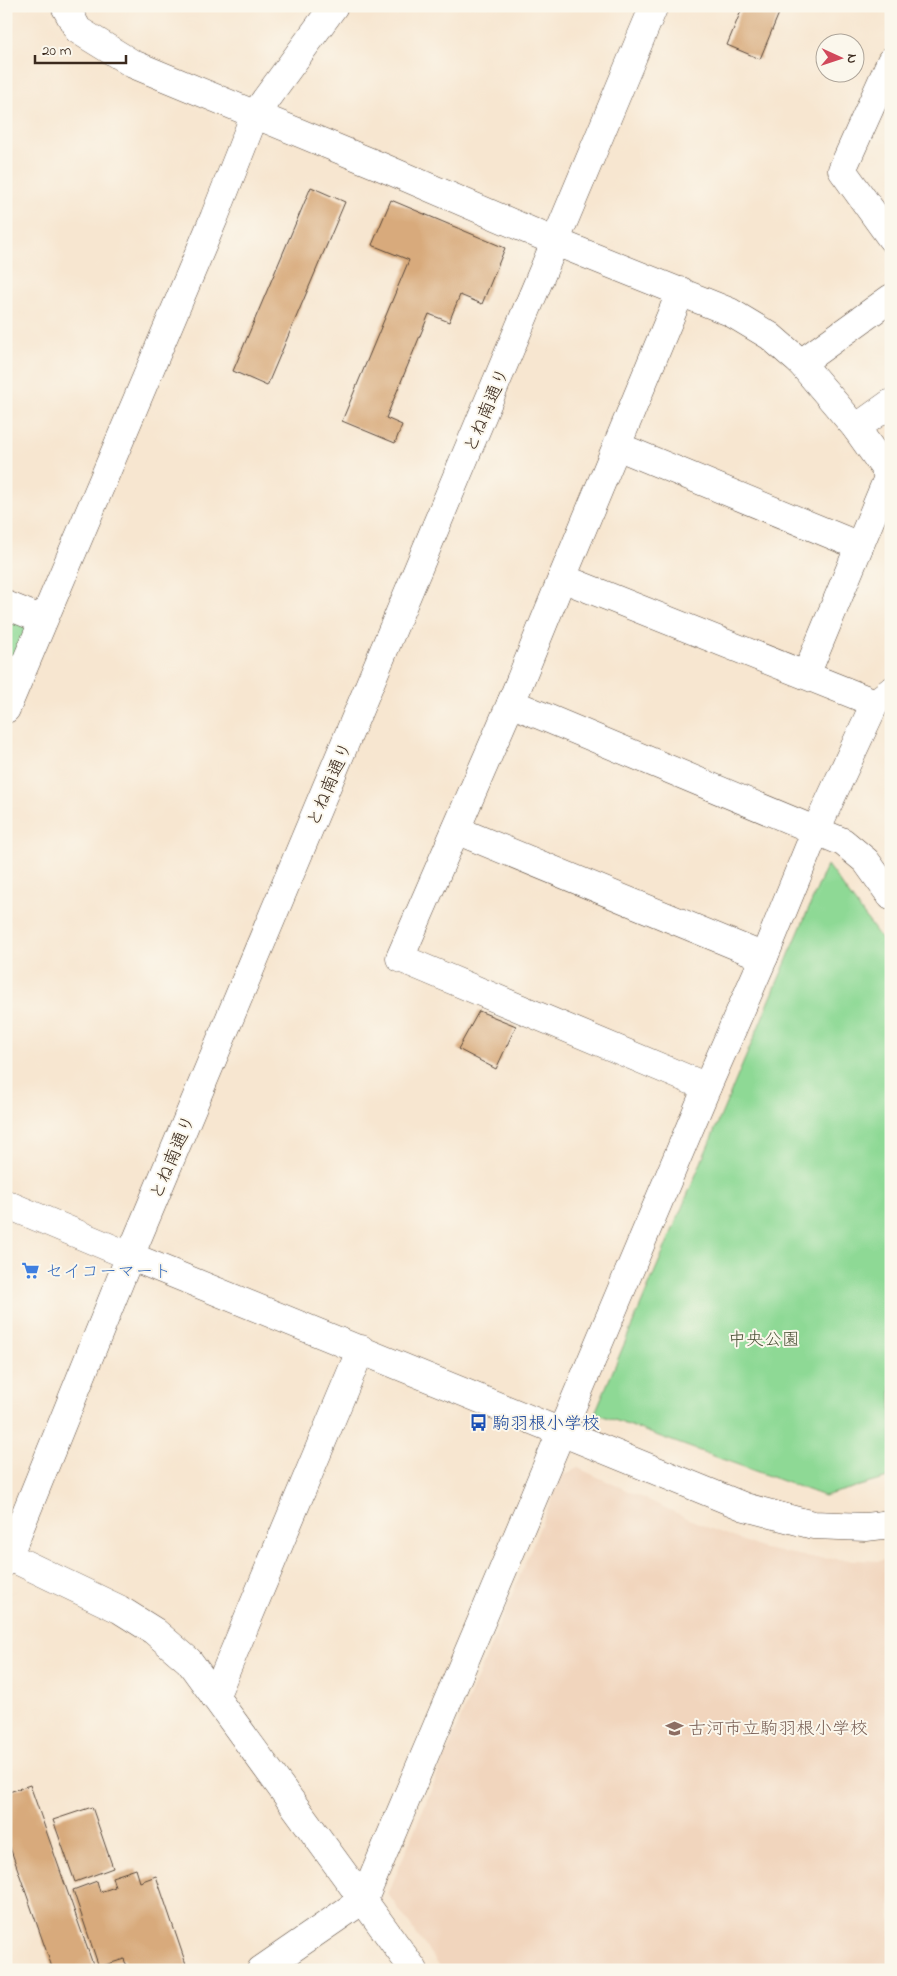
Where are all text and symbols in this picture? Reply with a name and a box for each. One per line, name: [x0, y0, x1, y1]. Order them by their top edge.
scale bar: [35, 32, 126, 64]
north arrow: [814, 32, 864, 82]
text: 20 m: [42, 40, 72, 62]
text: N: [841, 53, 862, 64]
street label: とね南通り: [458, 364, 517, 457]
street label: とね南通り: [301, 738, 360, 831]
street label: とね南通り: [144, 1111, 203, 1204]
place label: セイコーマート: [45, 1260, 171, 1286]
supermarket icon: セイコーマート: [21, 1261, 41, 1281]
park label: 中央公園: [728, 1328, 800, 1354]
place label: 駒羽根小学校: [492, 1412, 600, 1438]
bus stop icon: 駒羽根小学校: [468, 1413, 488, 1433]
place label: 古河市立駒羽根小学校: [688, 1717, 868, 1743]
school or university icon: 古河市立駒羽根小学校: [664, 1718, 684, 1738]

